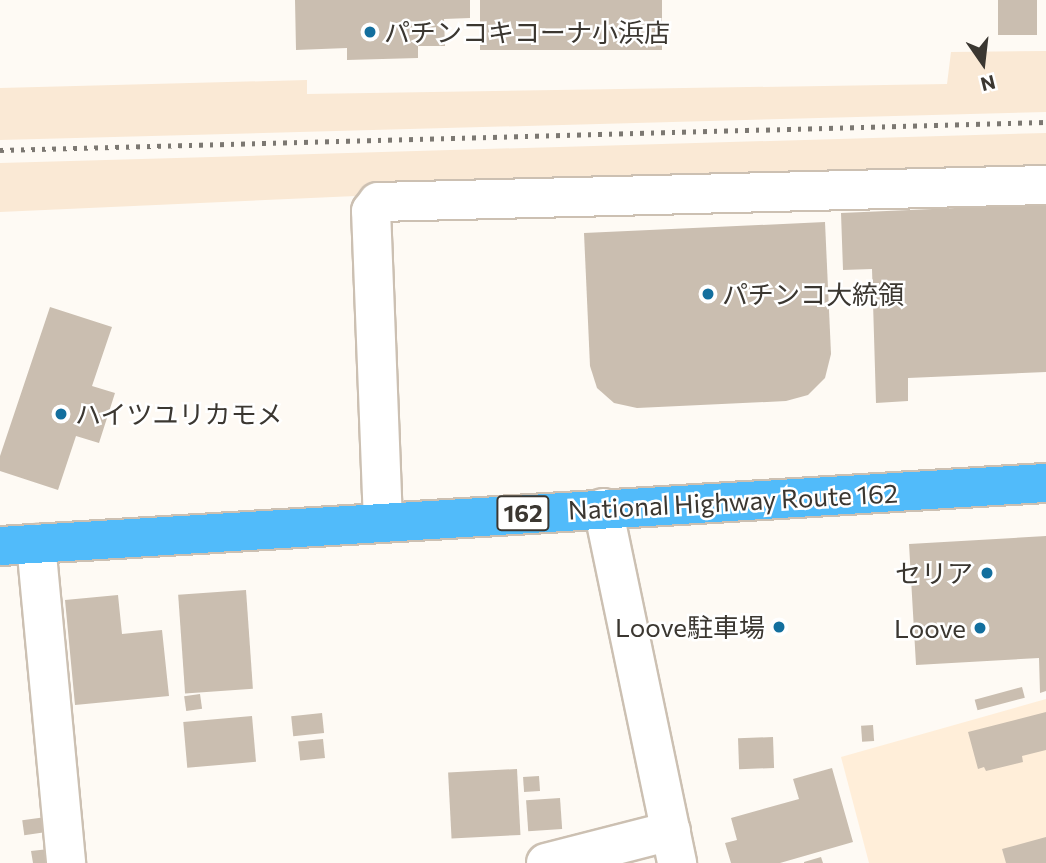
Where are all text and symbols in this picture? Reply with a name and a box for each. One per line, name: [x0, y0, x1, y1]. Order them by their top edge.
place label: パチンコキコーナ小浜店: [384, 16, 670, 48]
marker: パチンコキコーナ小浜店: [362, 24, 378, 40]
north arrow: [948, 28, 1018, 98]
text: N: [979, 71, 998, 97]
place label: パチンコ大統領: [722, 278, 904, 310]
marker: パチンコ大統領: [700, 286, 716, 302]
place label: ハイツユリカモメ: [75, 398, 283, 430]
marker: ハイツユリカモメ: [53, 406, 69, 422]
street label: National Highway Route 162: [567, 477, 899, 525]
road number: 162: [495, 492, 551, 534]
place label: セリア: [895, 557, 973, 589]
marker: セリア: [979, 565, 995, 581]
place label: Loove駐車場: [615, 611, 765, 643]
place label: Loove: [894, 612, 966, 644]
marker: Loove駐車場: [771, 619, 787, 635]
marker: Loove: [972, 620, 988, 636]

